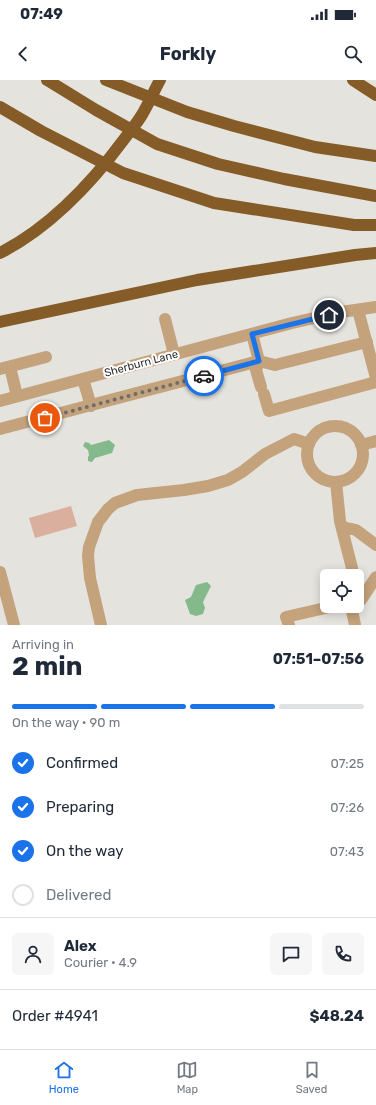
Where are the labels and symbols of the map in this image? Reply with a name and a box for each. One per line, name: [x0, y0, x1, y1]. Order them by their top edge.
pin: [312, 298, 346, 332]
street label: Sherburn Lane: [103, 347, 179, 380]
courier: [184, 356, 224, 396]
pin: [28, 401, 62, 435]

